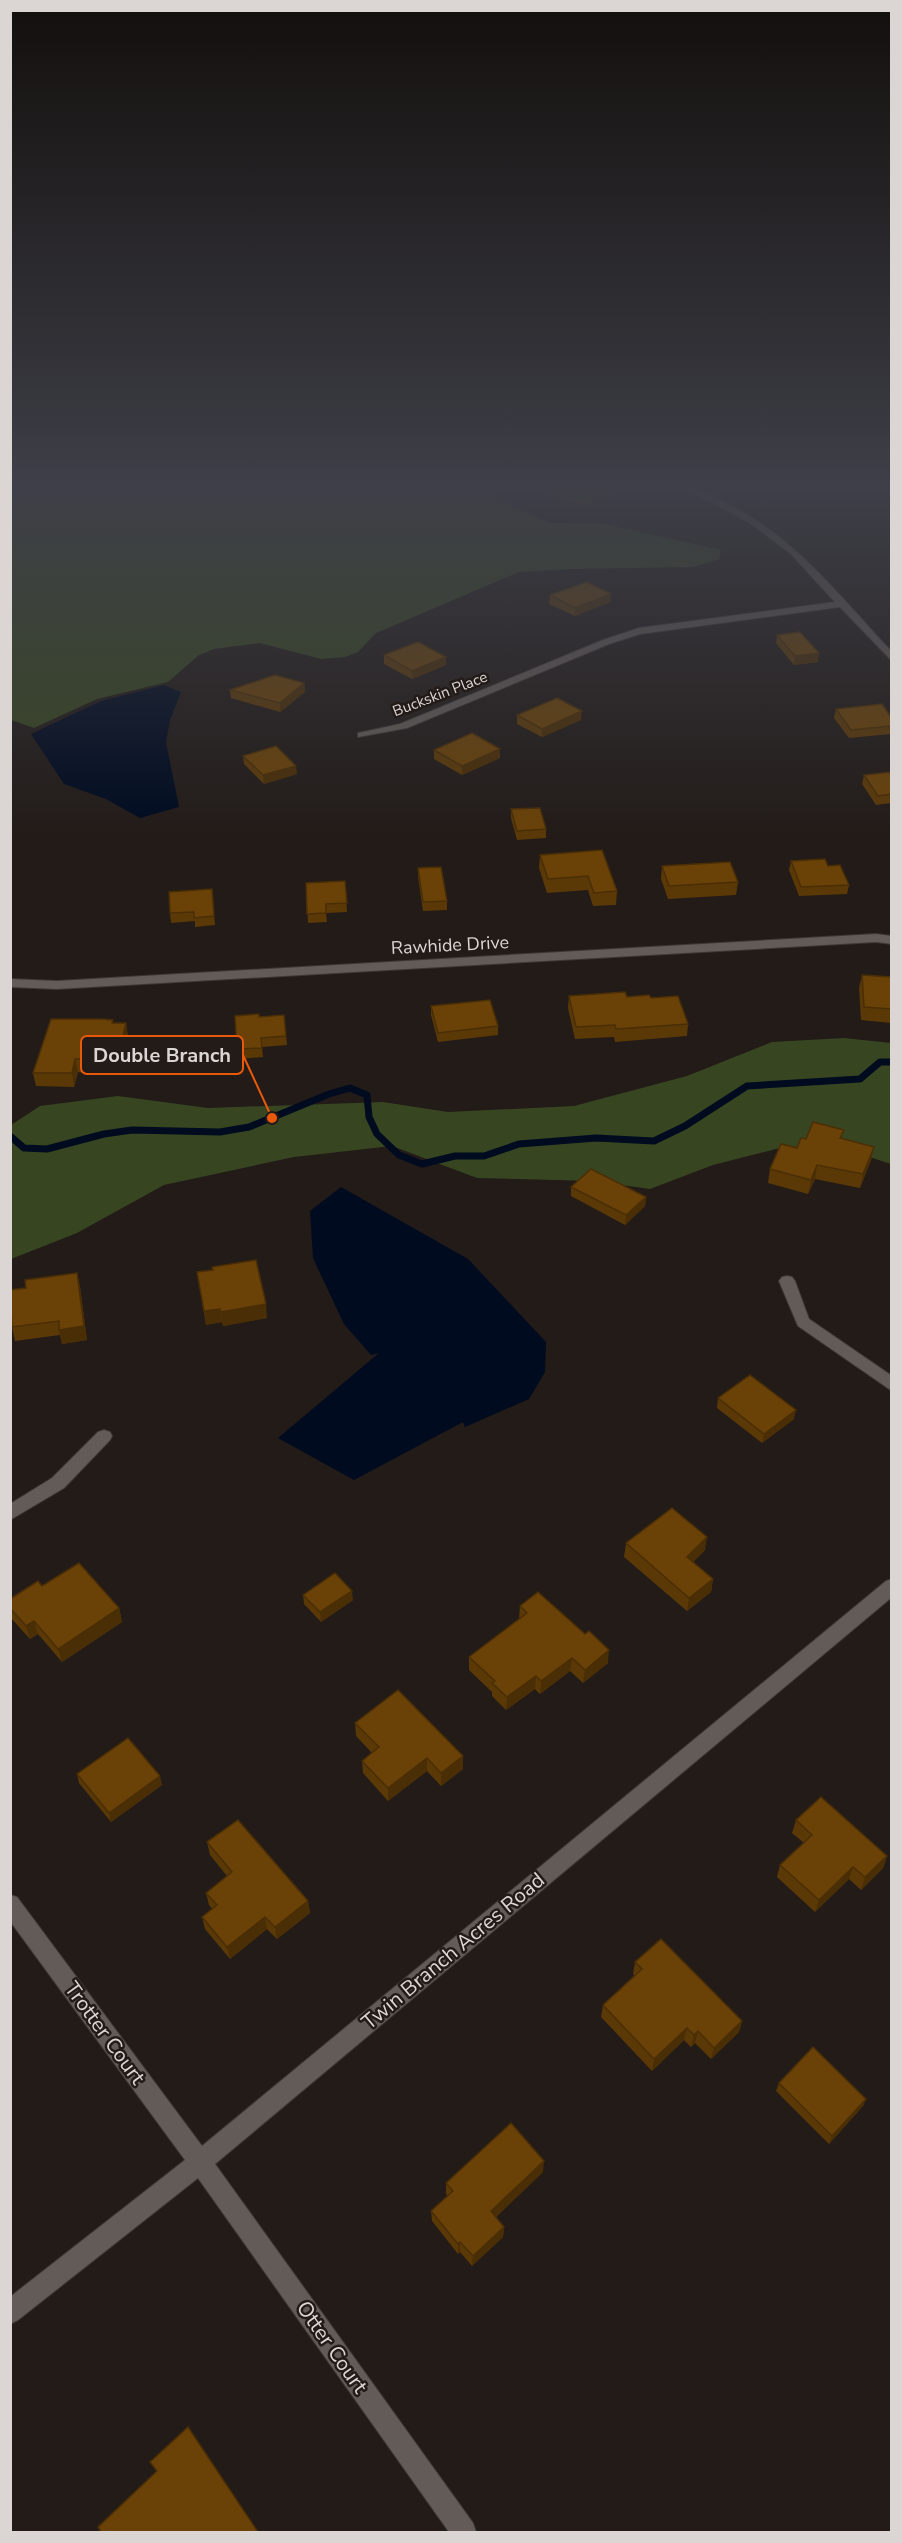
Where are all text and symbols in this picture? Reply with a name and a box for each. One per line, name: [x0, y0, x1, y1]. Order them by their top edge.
street label: Buckskin Place: [390, 667, 490, 721]
street label: Rawhide Drive: [390, 930, 510, 960]
callout: Double Branch: [81, 1036, 243, 1074]
text: Double Branch: [93, 1042, 231, 1069]
street label: Twin Branch Acres Road: [356, 1866, 550, 2036]
street label: Trotter Court: [58, 1976, 152, 2091]
street label: Otter Court: [290, 2295, 374, 2399]

